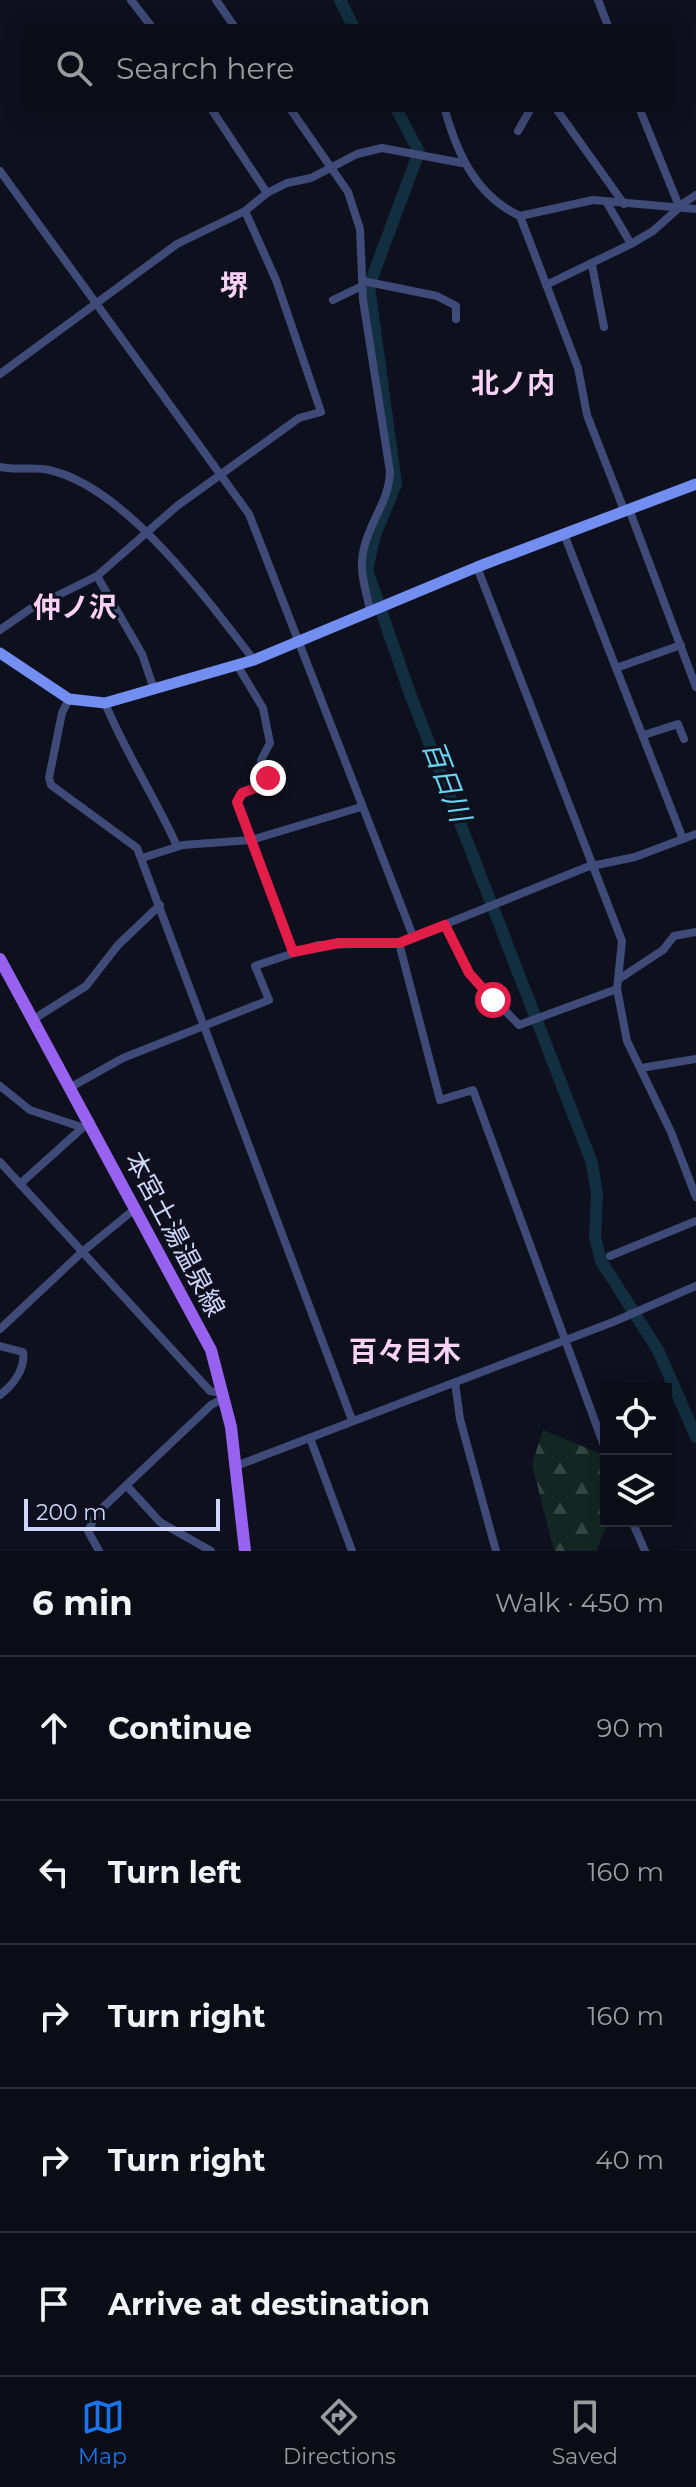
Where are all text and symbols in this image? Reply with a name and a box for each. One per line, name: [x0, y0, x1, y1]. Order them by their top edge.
search box: [24, 24, 672, 112]
icon: search: [52, 46, 96, 90]
text: Search here: [116, 50, 294, 87]
district label: 堺: [220, 268, 248, 302]
district label: 北ノ内: [471, 366, 555, 400]
district label: 仲ノ沢: [33, 590, 117, 624]
water label: 百日川: [416, 736, 479, 829]
route end: [250, 760, 286, 796]
route start: [475, 982, 511, 1018]
street label: 本宮土湯温泉線: [118, 1146, 232, 1322]
district label: 百々目木: [349, 1334, 461, 1368]
map controls: [600, 1383, 672, 1527]
button: locate: [600, 1383, 672, 1455]
button: layers: [600, 1455, 672, 1527]
scale bar: [24, 1495, 220, 1531]
text: 200 m: [36, 1499, 107, 1526]
text: 6 min: [32, 1582, 133, 1624]
text: Walk · 450 m: [495, 1587, 664, 1619]
icon: ahead: [32, 1706, 76, 1750]
text: Continue: [108, 1710, 252, 1747]
text: 90 m: [597, 1712, 664, 1744]
icon: left: [32, 1850, 76, 1894]
text: Turn left: [108, 1854, 241, 1891]
text: 160 m: [587, 1856, 664, 1888]
icon: right: [32, 1994, 76, 2038]
text: Turn right: [108, 1998, 265, 2035]
text: 160 m: [587, 2000, 664, 2032]
icon: right: [32, 2138, 76, 2182]
text: Turn right: [108, 2142, 265, 2179]
text: 40 m: [595, 2144, 664, 2176]
icon: arrive: [32, 2282, 76, 2326]
text: Arrive at destination: [108, 2286, 430, 2323]
tab: Map: [78, 2395, 127, 2470]
tab: Directions: [283, 2395, 396, 2470]
tab: Saved: [552, 2395, 618, 2470]

